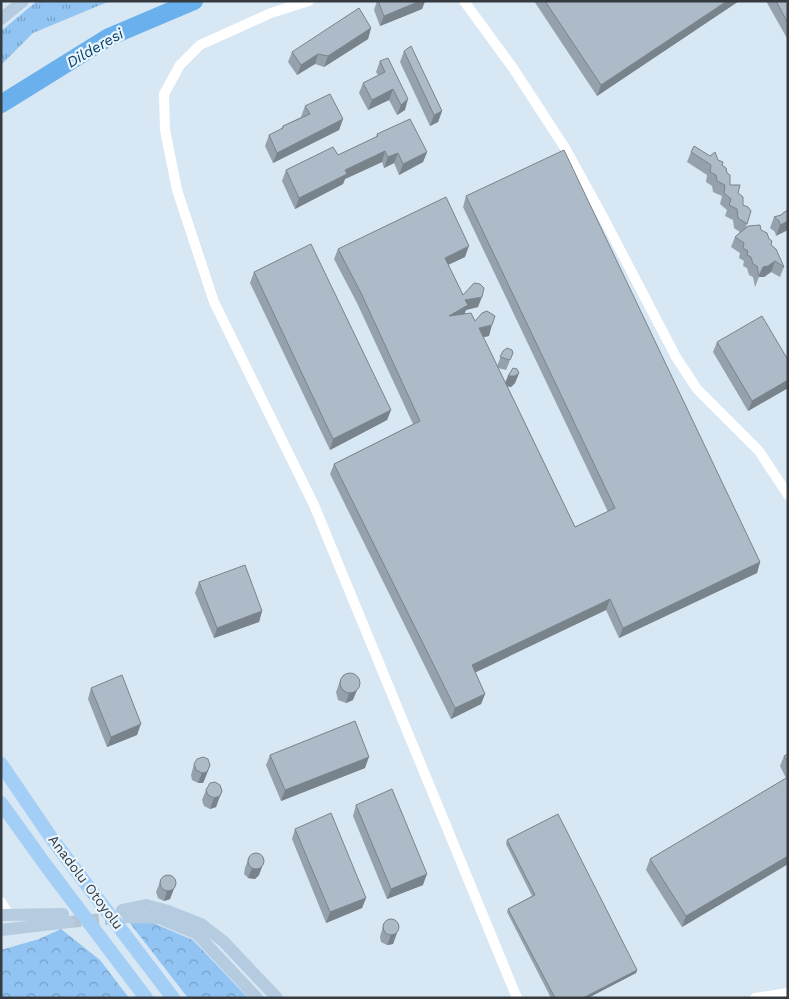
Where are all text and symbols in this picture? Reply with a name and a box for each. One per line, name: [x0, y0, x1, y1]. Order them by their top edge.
water label: Dilderesi: [64, 24, 127, 71]
street label: Anadolu Otoyolu: [45, 832, 127, 932]

